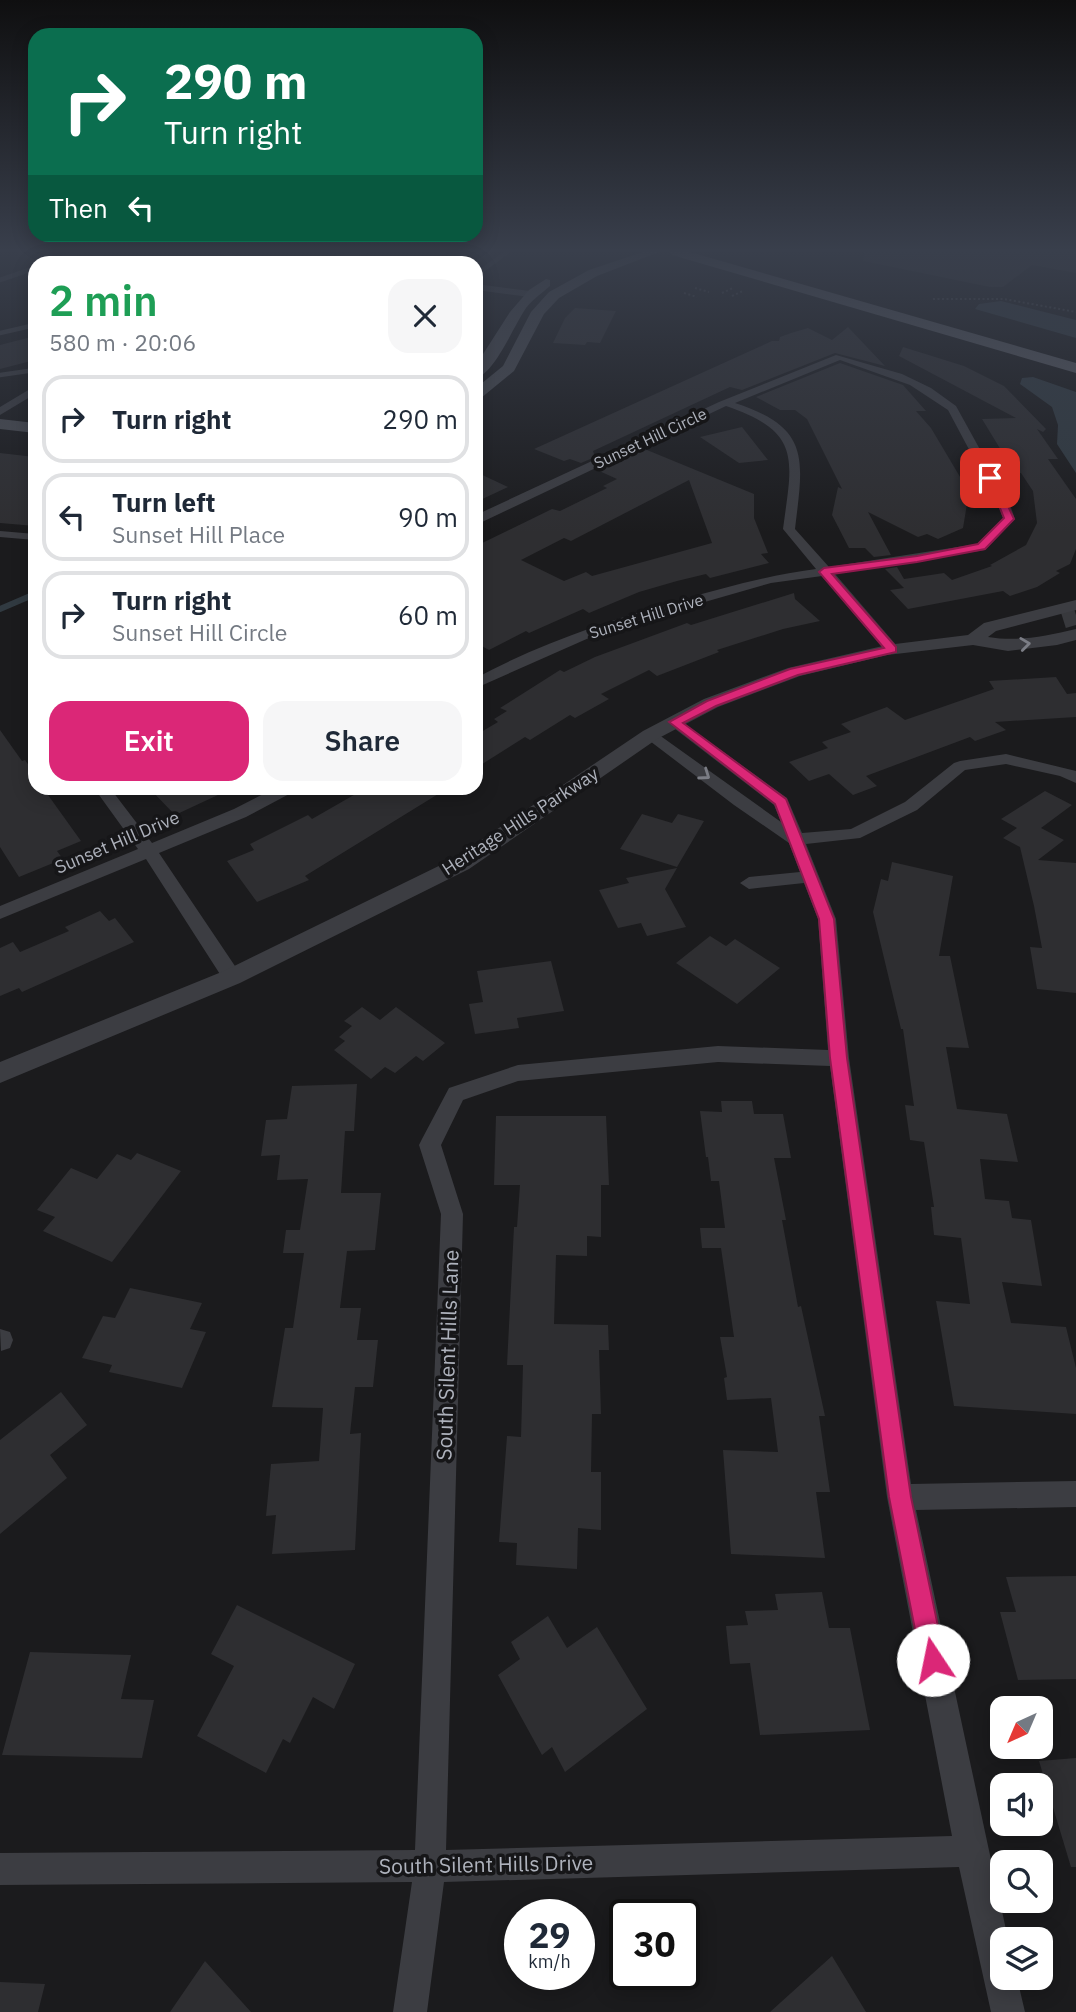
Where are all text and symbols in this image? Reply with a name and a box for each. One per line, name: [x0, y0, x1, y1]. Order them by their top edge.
text: 290 m: [164, 49, 308, 112]
icon: right: [49, 56, 140, 147]
text: Turn right: [164, 111, 302, 153]
icon: left: [122, 189, 160, 227]
text: Then: [49, 191, 108, 225]
text: 2 min: [49, 273, 158, 328]
button: close: [388, 279, 462, 353]
text: 580 m · 20:06: [49, 327, 196, 357]
icon: right: [53, 400, 91, 438]
text: Turn right: [112, 402, 231, 436]
text: 290 m: [382, 402, 458, 436]
street label: Sunset Hill Circle: [590, 403, 710, 473]
pin: [960, 448, 1020, 508]
icon: arrive: [971, 459, 1009, 497]
text: Turn left: [112, 485, 215, 519]
icon: left: [53, 498, 91, 536]
text: 90 m: [398, 500, 458, 534]
text: Sunset Hill Place: [112, 519, 285, 549]
text: Turn right: [112, 583, 231, 617]
street label: Sunset Hill Drive: [587, 589, 706, 643]
icon: right: [53, 596, 91, 634]
text: 60 m: [398, 598, 458, 632]
text: Sunset Hill Circle: [112, 617, 287, 647]
one-way arrow: [1019, 636, 1031, 651]
button: Exit: [49, 701, 249, 781]
button: Share: [263, 701, 462, 781]
street label: Heritage Hills Parkway: [438, 762, 602, 880]
one-way arrow: [698, 767, 711, 780]
street label: Sunset Hill Drive: [51, 805, 183, 879]
street label: South Silent Hills Lane: [429, 1249, 465, 1461]
position arrow: [896, 1623, 970, 1697]
north arrow: [990, 1696, 1054, 1759]
map controls: [990, 1696, 1053, 1990]
button: sound: [990, 1773, 1053, 1836]
street label: South Silent Hills Drive: [379, 1848, 593, 1880]
button: search: [990, 1850, 1053, 1913]
speed limit sign: 30: [609, 1899, 700, 1990]
text: 29: [528, 1912, 571, 1958]
button: layers: [990, 1927, 1053, 1990]
text: km/h: [528, 1950, 571, 1973]

